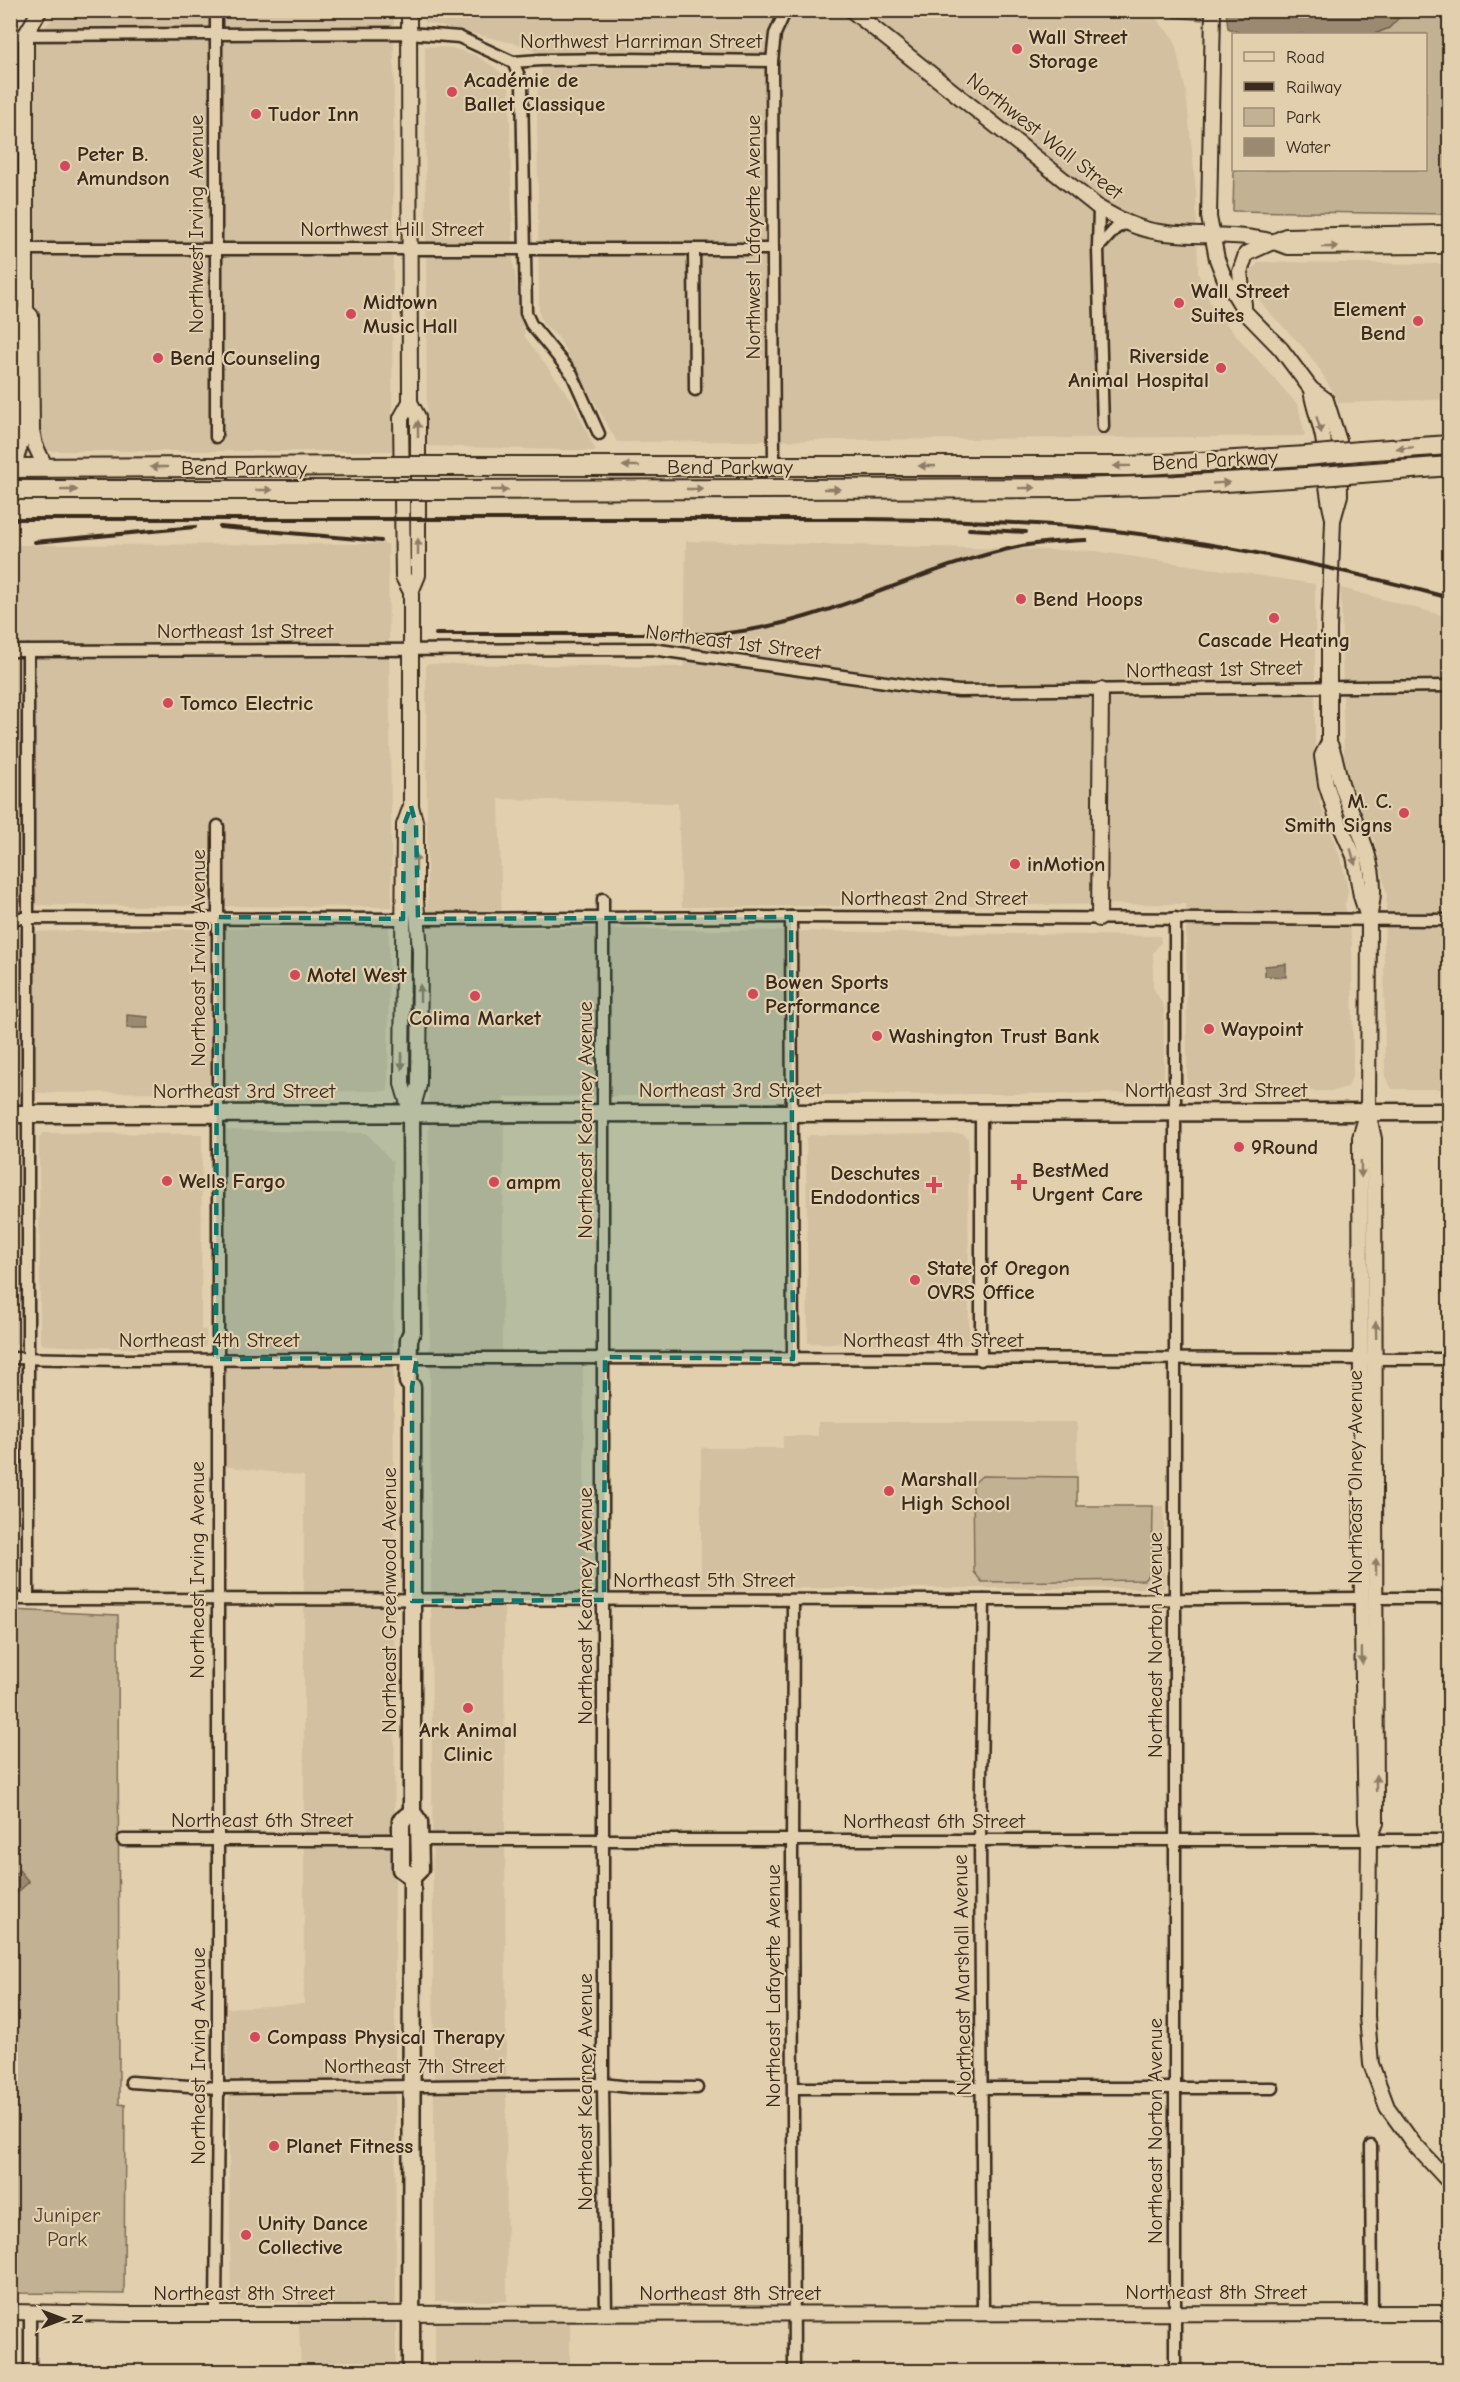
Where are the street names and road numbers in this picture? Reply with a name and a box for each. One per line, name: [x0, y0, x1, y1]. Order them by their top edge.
street label: Northwest Harriman Street: [520, 29, 763, 53]
street label: Northwest Wall Street: [962, 68, 1129, 205]
street label: Northwest Irving Avenue: [184, 115, 208, 333]
street label: Northwest Lafayette Avenue: [741, 115, 765, 359]
street label: Northwest Hill Street: [300, 217, 485, 241]
street label: Bend Parkway: [1151, 445, 1279, 475]
street label: Bend Parkway: [667, 455, 794, 479]
street label: Bend Parkway: [181, 456, 308, 480]
street label: Northeast 1st Street: [157, 619, 334, 643]
street label: Northeast 1st Street: [644, 619, 823, 665]
street label: Northeast 1st Street: [1126, 655, 1303, 683]
street label: Northeast Irving Avenue: [186, 849, 210, 1067]
street label: Northeast 2nd Street: [841, 886, 1028, 910]
street label: Northeast Kearney Avenue: [573, 1001, 597, 1239]
street label: Northeast 3rd Street: [639, 1078, 822, 1102]
street label: Northeast 3rd Street: [1125, 1078, 1308, 1102]
street label: Northeast 3rd Street: [153, 1079, 336, 1103]
street label: Northeast 4th Street: [119, 1328, 300, 1352]
street label: Northeast 4th Street: [843, 1328, 1024, 1352]
street label: Northeast Olney Avenue: [1343, 1370, 1367, 1584]
street label: Northeast Irving Avenue: [185, 1461, 209, 1679]
street label: Northeast Greenwood Avenue: [377, 1467, 401, 1733]
street label: Northeast Kearney Avenue: [573, 1487, 597, 1725]
street label: Northeast Norton Avenue: [1143, 1532, 1167, 1758]
street label: Northeast 5th Street: [613, 1568, 796, 1592]
street label: Northeast 6th Street: [171, 1808, 354, 1832]
street label: Northeast 6th Street: [843, 1809, 1026, 1833]
street label: Northeast Marshall Avenue: [948, 1854, 976, 2096]
street label: Northeast Lafayette Avenue: [761, 1864, 785, 2108]
street label: Northeast Irving Avenue: [186, 1947, 210, 2165]
street label: Northeast Kearney Avenue: [573, 1973, 597, 2211]
street label: Northeast Norton Avenue: [1143, 2018, 1167, 2244]
street label: Northeast 7th Street: [324, 2054, 505, 2078]
street label: Northeast 8th Street: [1125, 2280, 1308, 2304]
street label: Northeast 8th Street: [153, 2281, 336, 2305]
street label: Northeast 8th Street: [639, 2281, 822, 2305]

